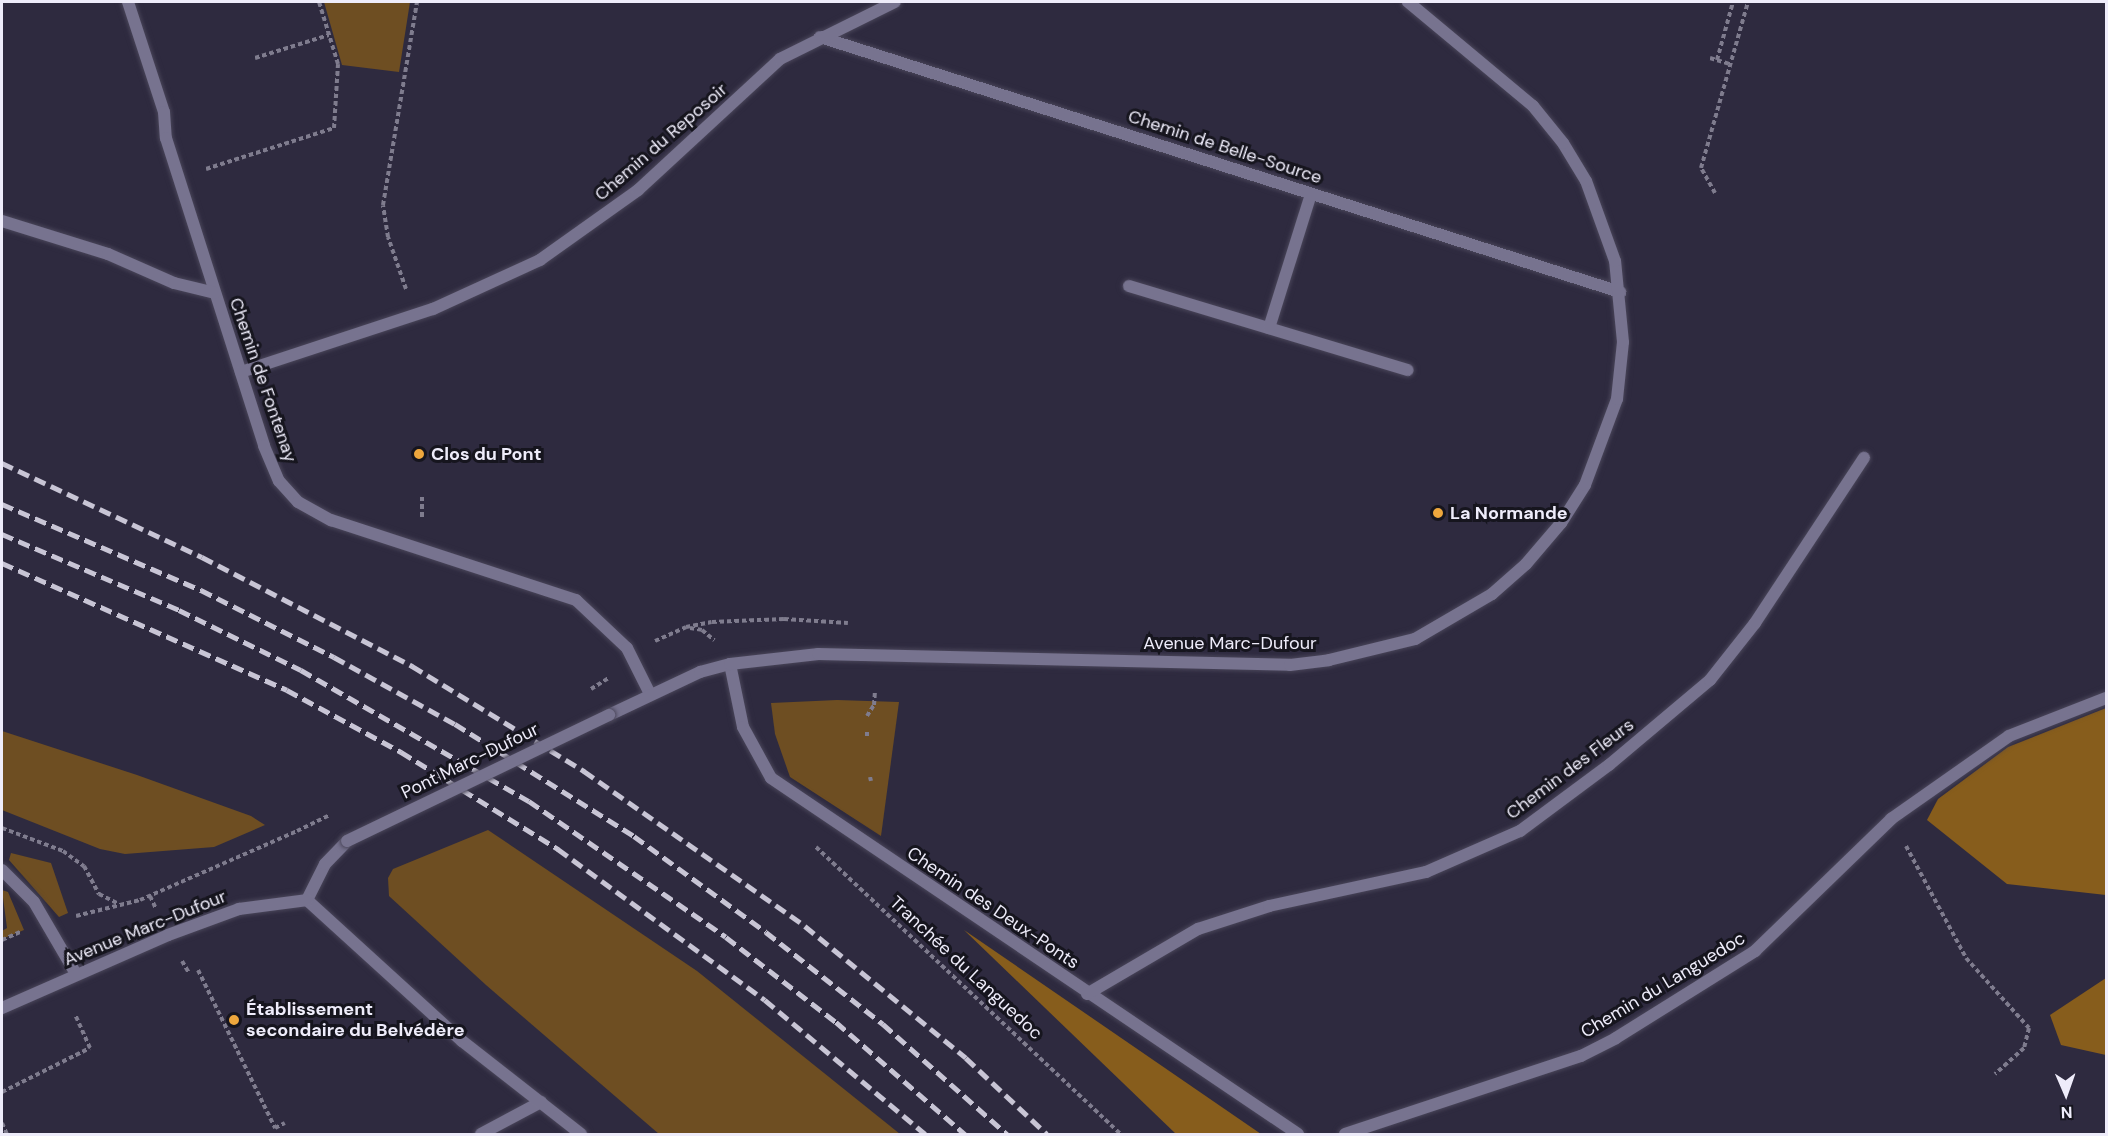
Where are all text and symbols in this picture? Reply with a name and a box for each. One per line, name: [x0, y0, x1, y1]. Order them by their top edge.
street label: Chemin du Reposoir: [590, 79, 732, 205]
street label: Chemin de Belle-Source: [1125, 105, 1325, 189]
street label: Chemin de Fontenay: [225, 295, 301, 465]
place label: Clos du Pont: [431, 443, 541, 465]
marker: Clos du Pont: [412, 447, 426, 461]
place label: La Normande: [1450, 502, 1568, 524]
marker: La Normande: [1431, 506, 1445, 520]
street label: Avenue Marc-Dufour: [1143, 632, 1317, 654]
street label: Chemin des Fleurs: [1502, 714, 1638, 824]
street label: Pont Marc-Dufour: [398, 718, 542, 804]
street label: Chemin des Deux-Ponts: [903, 842, 1083, 974]
street label: Avenue Marc-Dufour: [61, 886, 229, 970]
street label: Tranchée du Languedoc: [885, 892, 1047, 1044]
street label: Chemin du Languedoc: [1577, 927, 1749, 1043]
place label: Établissement secondaire du Belvédère: [246, 999, 464, 1042]
marker: Établissement secondaire du Belvédère: [227, 1013, 241, 1027]
north arrow: [2036, 1064, 2096, 1124]
text: N: [2060, 1102, 2073, 1123]

